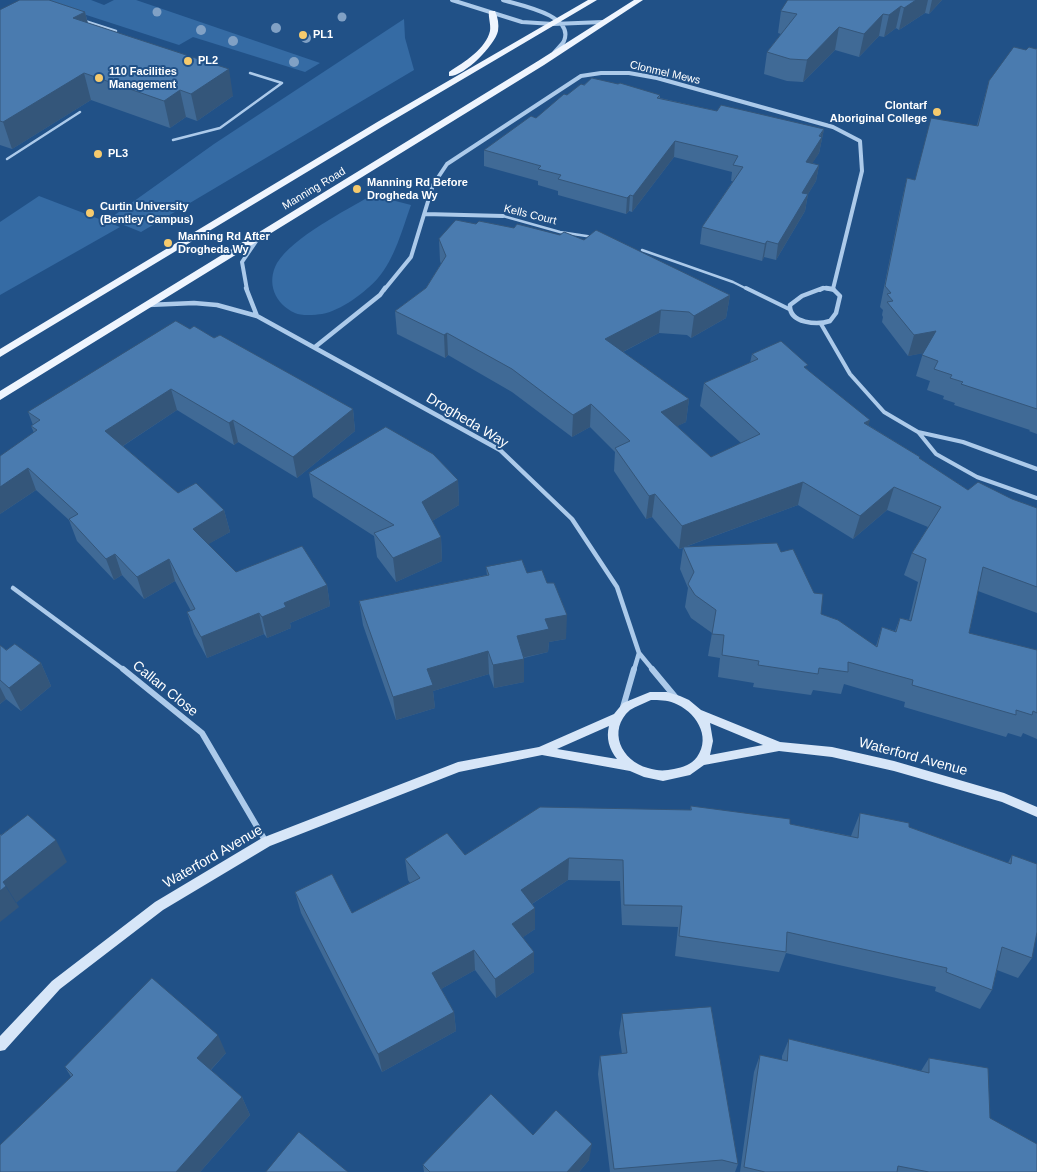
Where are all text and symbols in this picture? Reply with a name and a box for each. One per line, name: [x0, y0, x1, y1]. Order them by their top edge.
place label: PL1: [313, 28, 333, 42]
marker: PL1: [297, 29, 309, 41]
place label: PL2: [198, 54, 218, 68]
marker: PL2: [182, 55, 194, 67]
street label: Clonmel Mews: [628, 58, 702, 88]
place label: 110 Facilities Management: [109, 65, 177, 91]
marker: 110 Facilities Management: [93, 72, 105, 84]
place label: Clontarf Aboriginal College: [830, 99, 927, 125]
marker: Clontarf Aboriginal College: [931, 106, 943, 118]
place label: PL3: [108, 147, 128, 161]
marker: PL3: [92, 148, 104, 160]
street label: Manning Road: [280, 165, 348, 213]
place label: Manning Rd Before Drogheda Wy: [367, 176, 468, 202]
marker: Manning Rd Before Drogheda Wy: [351, 183, 363, 195]
place label: Curtin University (Bentley Campus): [100, 200, 194, 226]
street label: Kells Court: [502, 202, 558, 228]
marker: Curtin University (Bentley Campus): [84, 207, 96, 219]
place label: Manning Rd After Drogheda Wy: [178, 230, 270, 256]
marker: Manning Rd After Drogheda Wy: [162, 237, 174, 249]
street label: Drogheda Way: [423, 390, 511, 452]
street label: Callan Close: [129, 657, 201, 721]
street label: Waterford Avenue: [857, 734, 969, 780]
street label: Waterford Avenue: [160, 822, 266, 892]

